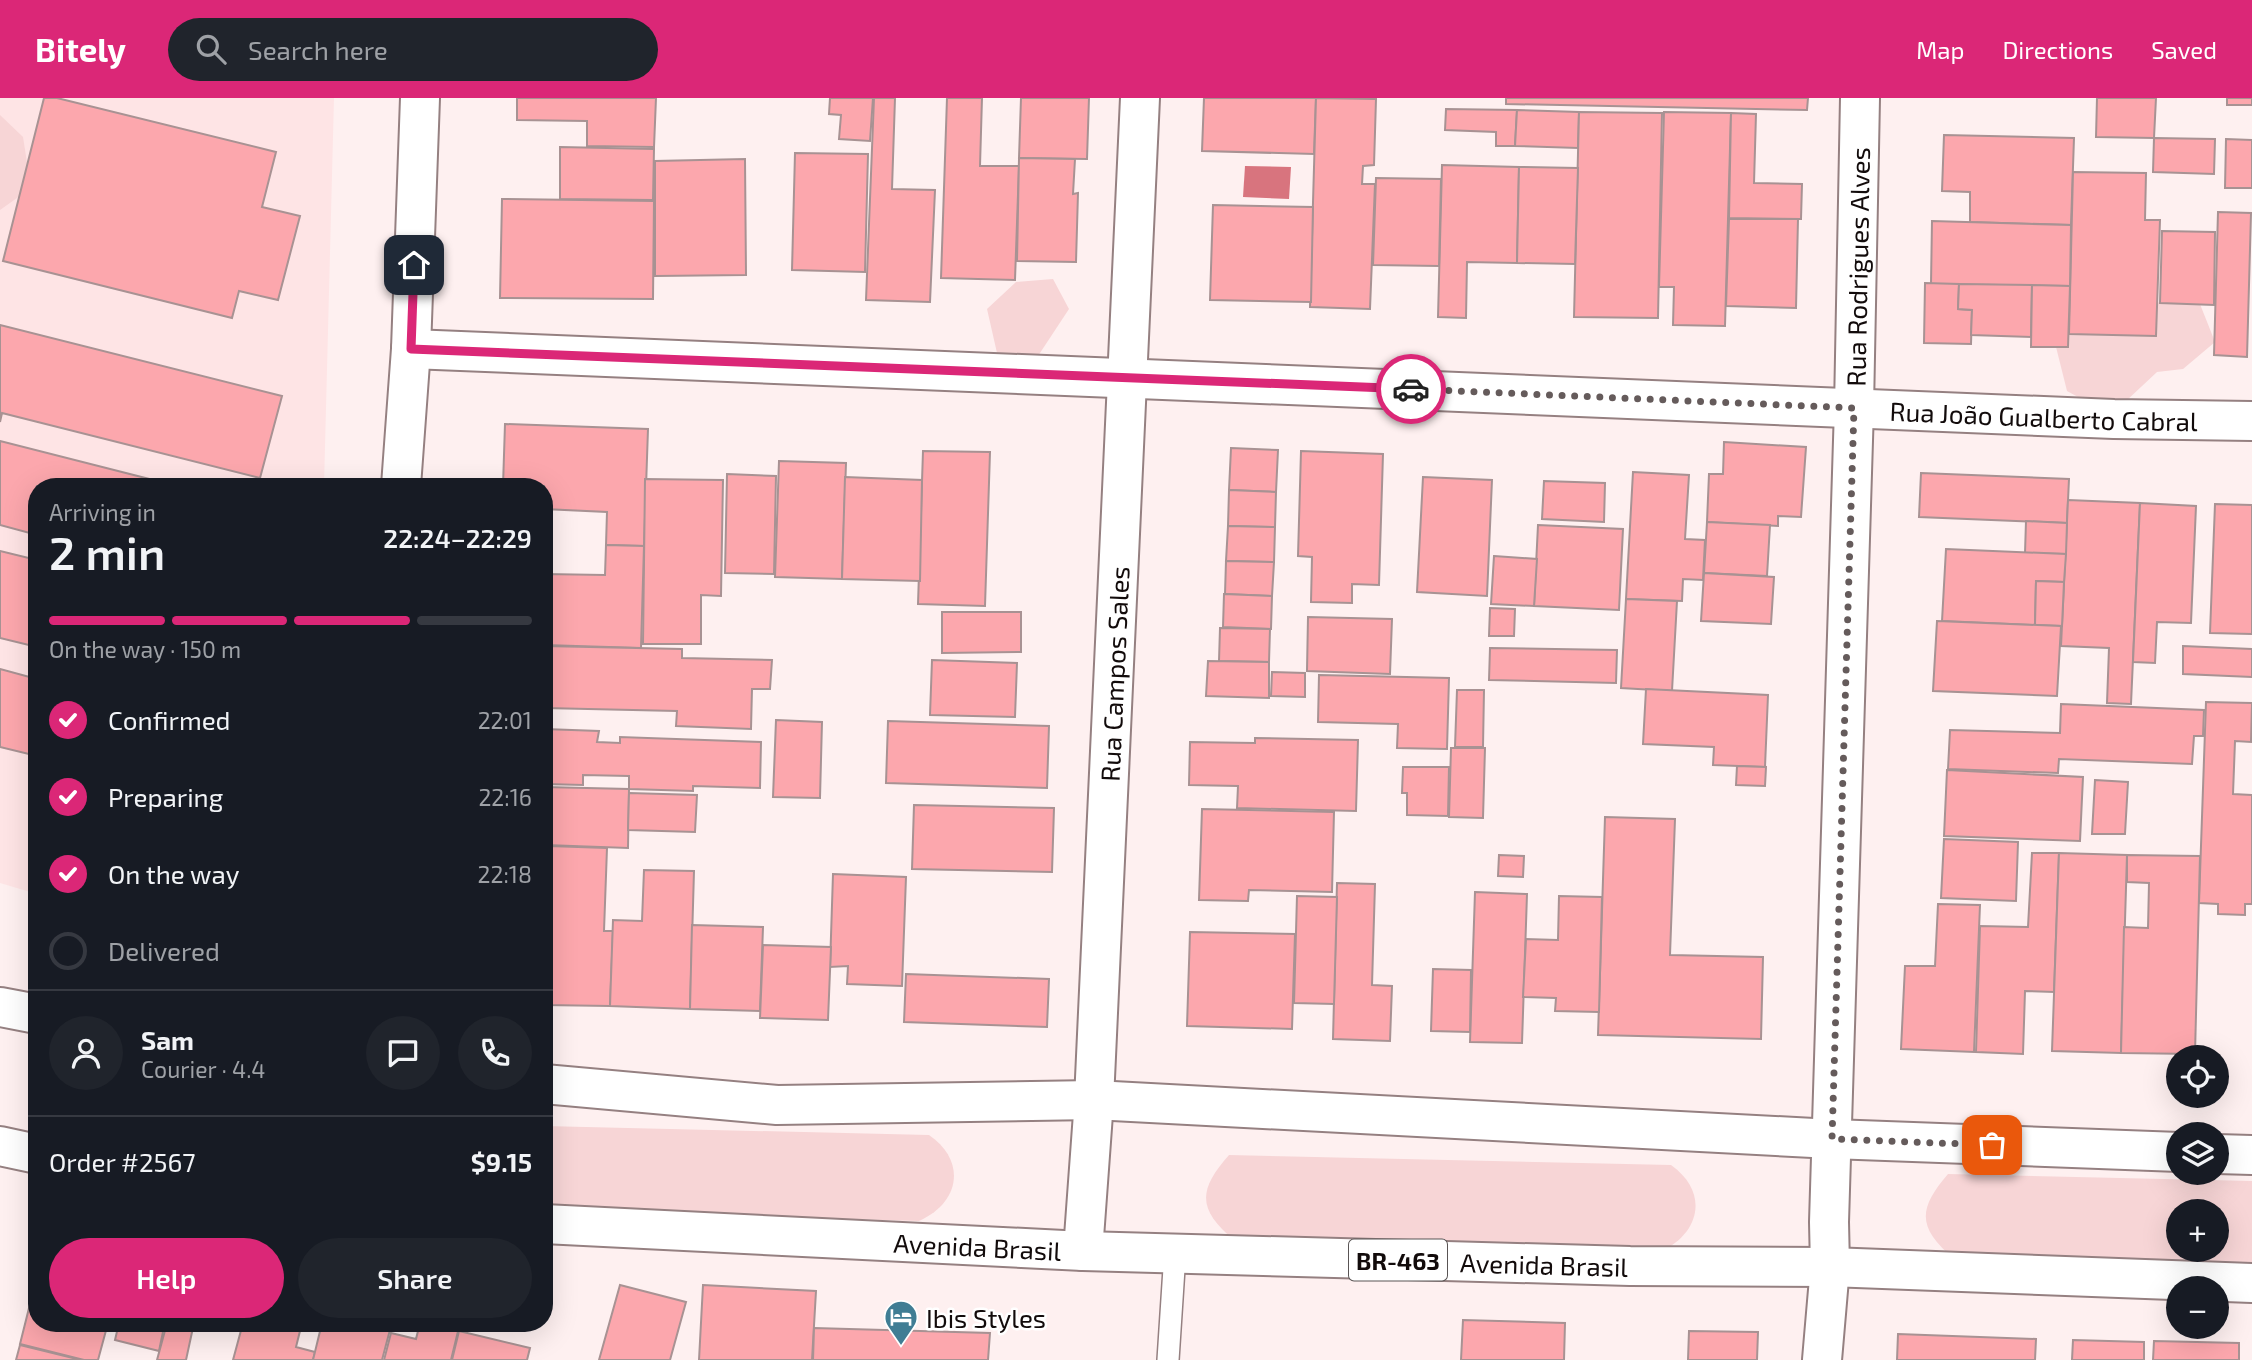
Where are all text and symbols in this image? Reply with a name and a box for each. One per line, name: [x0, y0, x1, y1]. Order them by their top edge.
search box: [168, 18, 658, 81]
text: Bitely: [35, 29, 126, 69]
icon: search: [192, 30, 230, 68]
text: Search here: [248, 34, 388, 65]
text: Map: [1916, 35, 1964, 64]
text: Directions: [2002, 35, 2113, 64]
text: Saved: [2151, 35, 2217, 64]
street label: Rua Rodrigues Alves: [1839, 147, 1875, 387]
pin: [384, 235, 444, 295]
icon: home: [395, 246, 433, 284]
courier: [1376, 354, 1446, 424]
icon: car: [1392, 370, 1430, 408]
street label: Rua João Gualberto Cabral: [1889, 394, 2198, 436]
text: Arriving in: [49, 498, 156, 526]
text: 22:24–22:29: [383, 522, 532, 553]
text: 2 min: [49, 524, 165, 579]
street label: Rua Campos Sales: [1093, 565, 1134, 782]
text: On the way · 150 m: [49, 635, 241, 663]
icon: check: [49, 701, 87, 739]
text: Confirmed: [108, 704, 231, 735]
text: 22:01: [478, 706, 532, 734]
icon: check: [49, 778, 87, 816]
text: Preparing: [108, 781, 223, 812]
text: 22:16: [478, 783, 532, 811]
icon: check: [49, 855, 87, 893]
text: On the way: [108, 858, 239, 889]
text: 22:18: [478, 860, 532, 888]
text: Delivered: [108, 935, 220, 966]
button: person: [49, 1016, 123, 1090]
button: chat: [366, 1016, 440, 1090]
button: phone: [458, 1016, 532, 1090]
text: Sam: [141, 1024, 194, 1055]
map controls: [2166, 1045, 2229, 1339]
button: locate: [2166, 1045, 2229, 1108]
text: Courier · 4.4: [141, 1055, 265, 1083]
pin: [1962, 1115, 2022, 1175]
button: layers: [2166, 1122, 2229, 1185]
icon: bag: [1973, 1126, 2011, 1164]
text: Order #2567: [49, 1146, 196, 1177]
text: $9.15: [471, 1146, 532, 1177]
button: +: [2166, 1199, 2229, 1262]
street label: Avenida Brasil: [893, 1226, 1062, 1265]
button: Help: [49, 1238, 284, 1318]
button: Share: [298, 1238, 532, 1318]
road number: BR-463: [1349, 1240, 1447, 1280]
street label: Avenida Brasil: [1460, 1246, 1629, 1281]
button: −: [2166, 1276, 2229, 1339]
hotel icon: Ibis Styles: [882, 1298, 920, 1347]
place label: Ibis Styles: [926, 1302, 1046, 1333]

